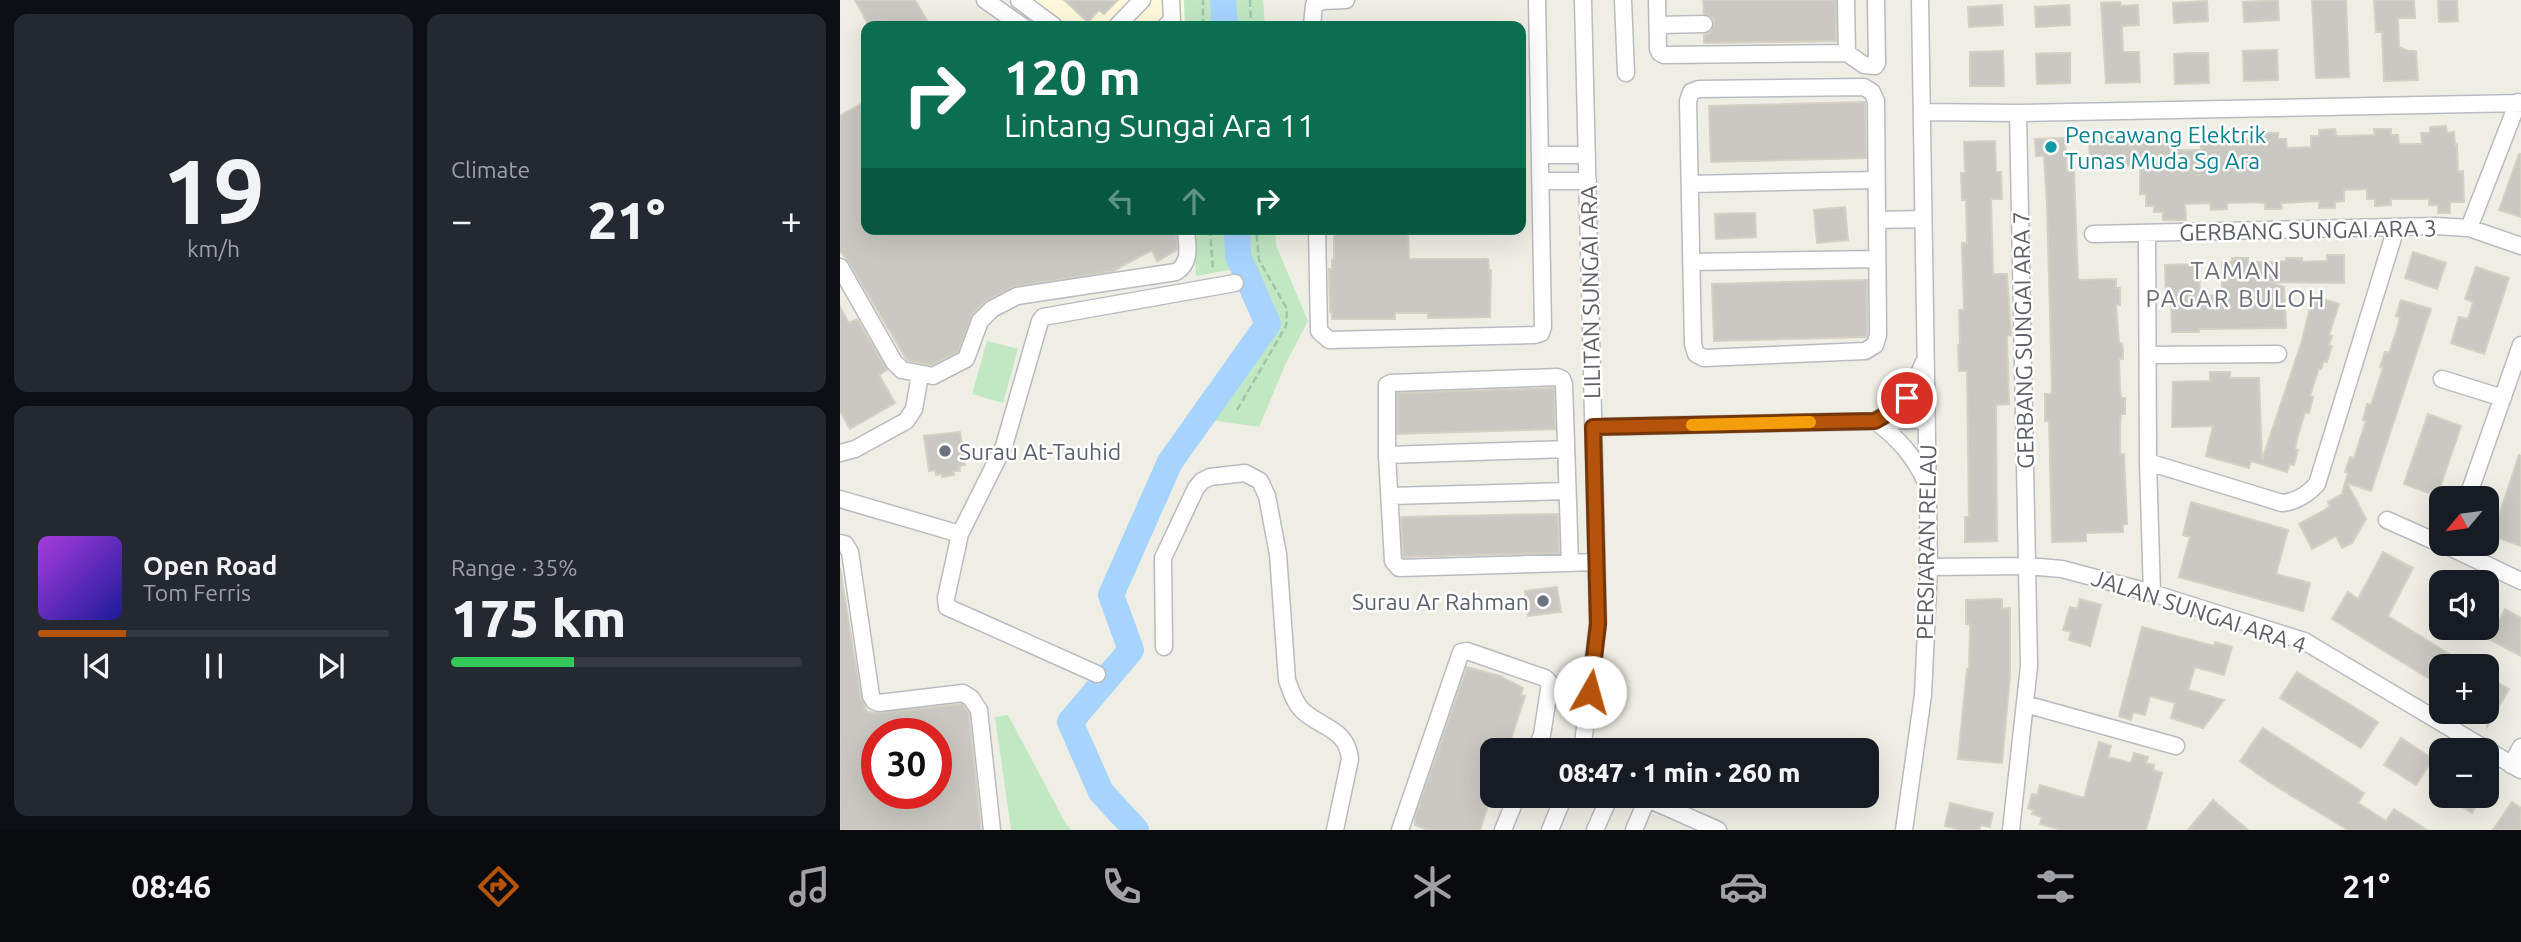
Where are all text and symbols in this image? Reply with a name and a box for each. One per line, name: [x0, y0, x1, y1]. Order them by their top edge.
icon: right: [889, 49, 980, 140]
text: 120 m: [1004, 49, 1141, 104]
text: Lintang Sungai Ara 11: [1004, 107, 1315, 143]
place label: Pencawang Elektrik Tunas Muda Sg Ara: [2065, 122, 2266, 173]
text: 19: [162, 139, 265, 241]
marker: Pencawang Elektrik Tunas Muda Sg Ara: [2043, 139, 2059, 155]
text: Climate: [451, 157, 530, 182]
icon: left: [1102, 182, 1140, 220]
icon: ahead: [1175, 182, 1213, 220]
icon: right: [1248, 182, 1286, 220]
street label: LILITAN SUNGAI ARA: [1576, 185, 1604, 399]
text: 21°: [588, 191, 665, 249]
text: −: [451, 199, 472, 241]
text: +: [781, 199, 802, 241]
street label: GERBANG SUNGAI ARA 7: [2008, 211, 2038, 469]
street label: GERBANG SUNGAI ARA 3: [2179, 215, 2437, 245]
text: km/h: [187, 236, 240, 261]
district label: TAMAN PAGAR BULOH: [2145, 257, 2327, 312]
pin: [1877, 368, 1937, 428]
icon: arrive: [1888, 379, 1926, 417]
place label: Surau At-Tauhid: [959, 439, 1121, 464]
marker: Surau At-Tauhid: [937, 443, 953, 459]
street label: PERSIARAN RELAU: [1912, 444, 1940, 640]
north arrow: [2429, 486, 2499, 556]
map controls: [2429, 486, 2499, 808]
text: Open Road: [143, 551, 277, 580]
text: Range · 35%: [451, 555, 578, 580]
street label: JALAN SUNGAI ARA 4: [2089, 565, 2309, 657]
button: sound: [2429, 570, 2499, 640]
text: Tom Ferris: [143, 580, 251, 605]
text: 175 km: [451, 589, 626, 647]
place label: Surau Ar Rahman: [1352, 589, 1529, 614]
marker: Surau Ar Rahman: [1535, 593, 1551, 609]
icon: previous: [78, 647, 116, 685]
icon: pause: [195, 647, 233, 685]
icon: next: [312, 647, 350, 685]
button: +: [2429, 654, 2499, 724]
position arrow: [1553, 655, 1627, 729]
speed limit sign: 30: [861, 718, 952, 809]
button: −: [2429, 738, 2499, 808]
text: 08:47 · 1 min · 260 m: [1559, 758, 1800, 787]
icon: directions: [474, 862, 523, 911]
icon: music: [785, 862, 834, 911]
icon: phone: [1097, 862, 1146, 911]
icon: climate: [1408, 862, 1457, 911]
icon: car: [1719, 862, 1768, 911]
icon: filters: [2031, 862, 2080, 911]
text: 08:46: [131, 868, 211, 904]
text: 21°: [2342, 868, 2390, 904]

